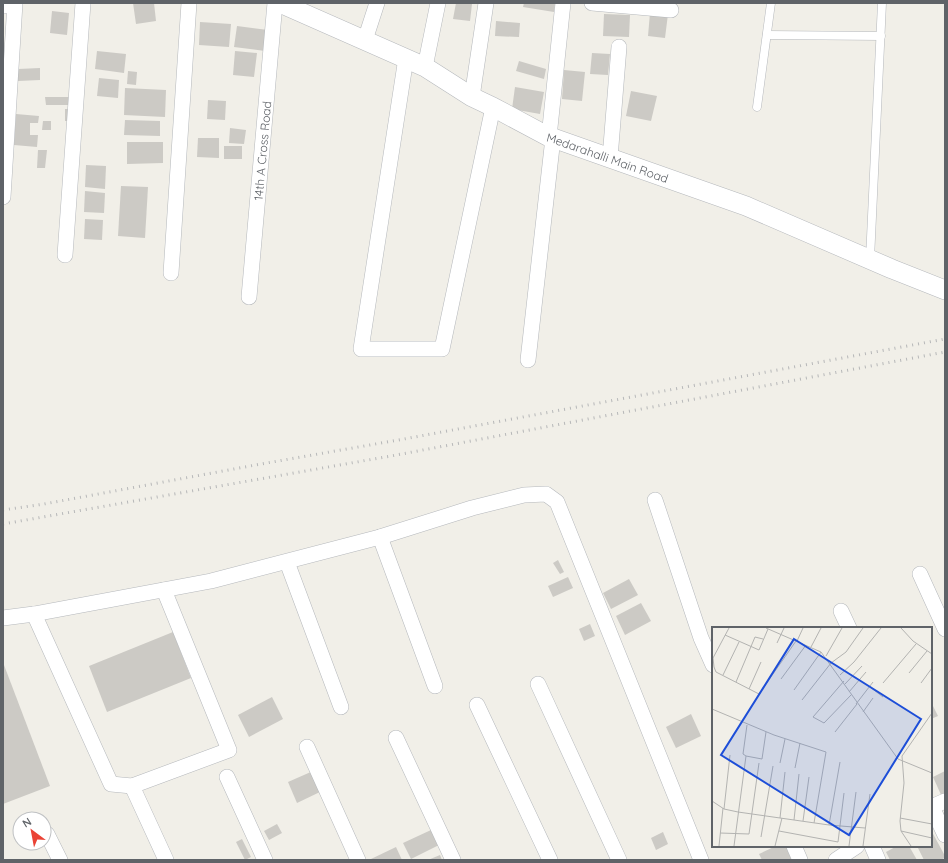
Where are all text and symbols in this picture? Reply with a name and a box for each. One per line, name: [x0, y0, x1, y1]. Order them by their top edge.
street label: 14th A Cross Road: [250, 100, 274, 201]
street label: Medarahalli Main Road: [545, 129, 671, 186]
inset map: [712, 627, 932, 847]
north arrow: [12, 811, 52, 851]
text: N: [20, 814, 34, 831]

